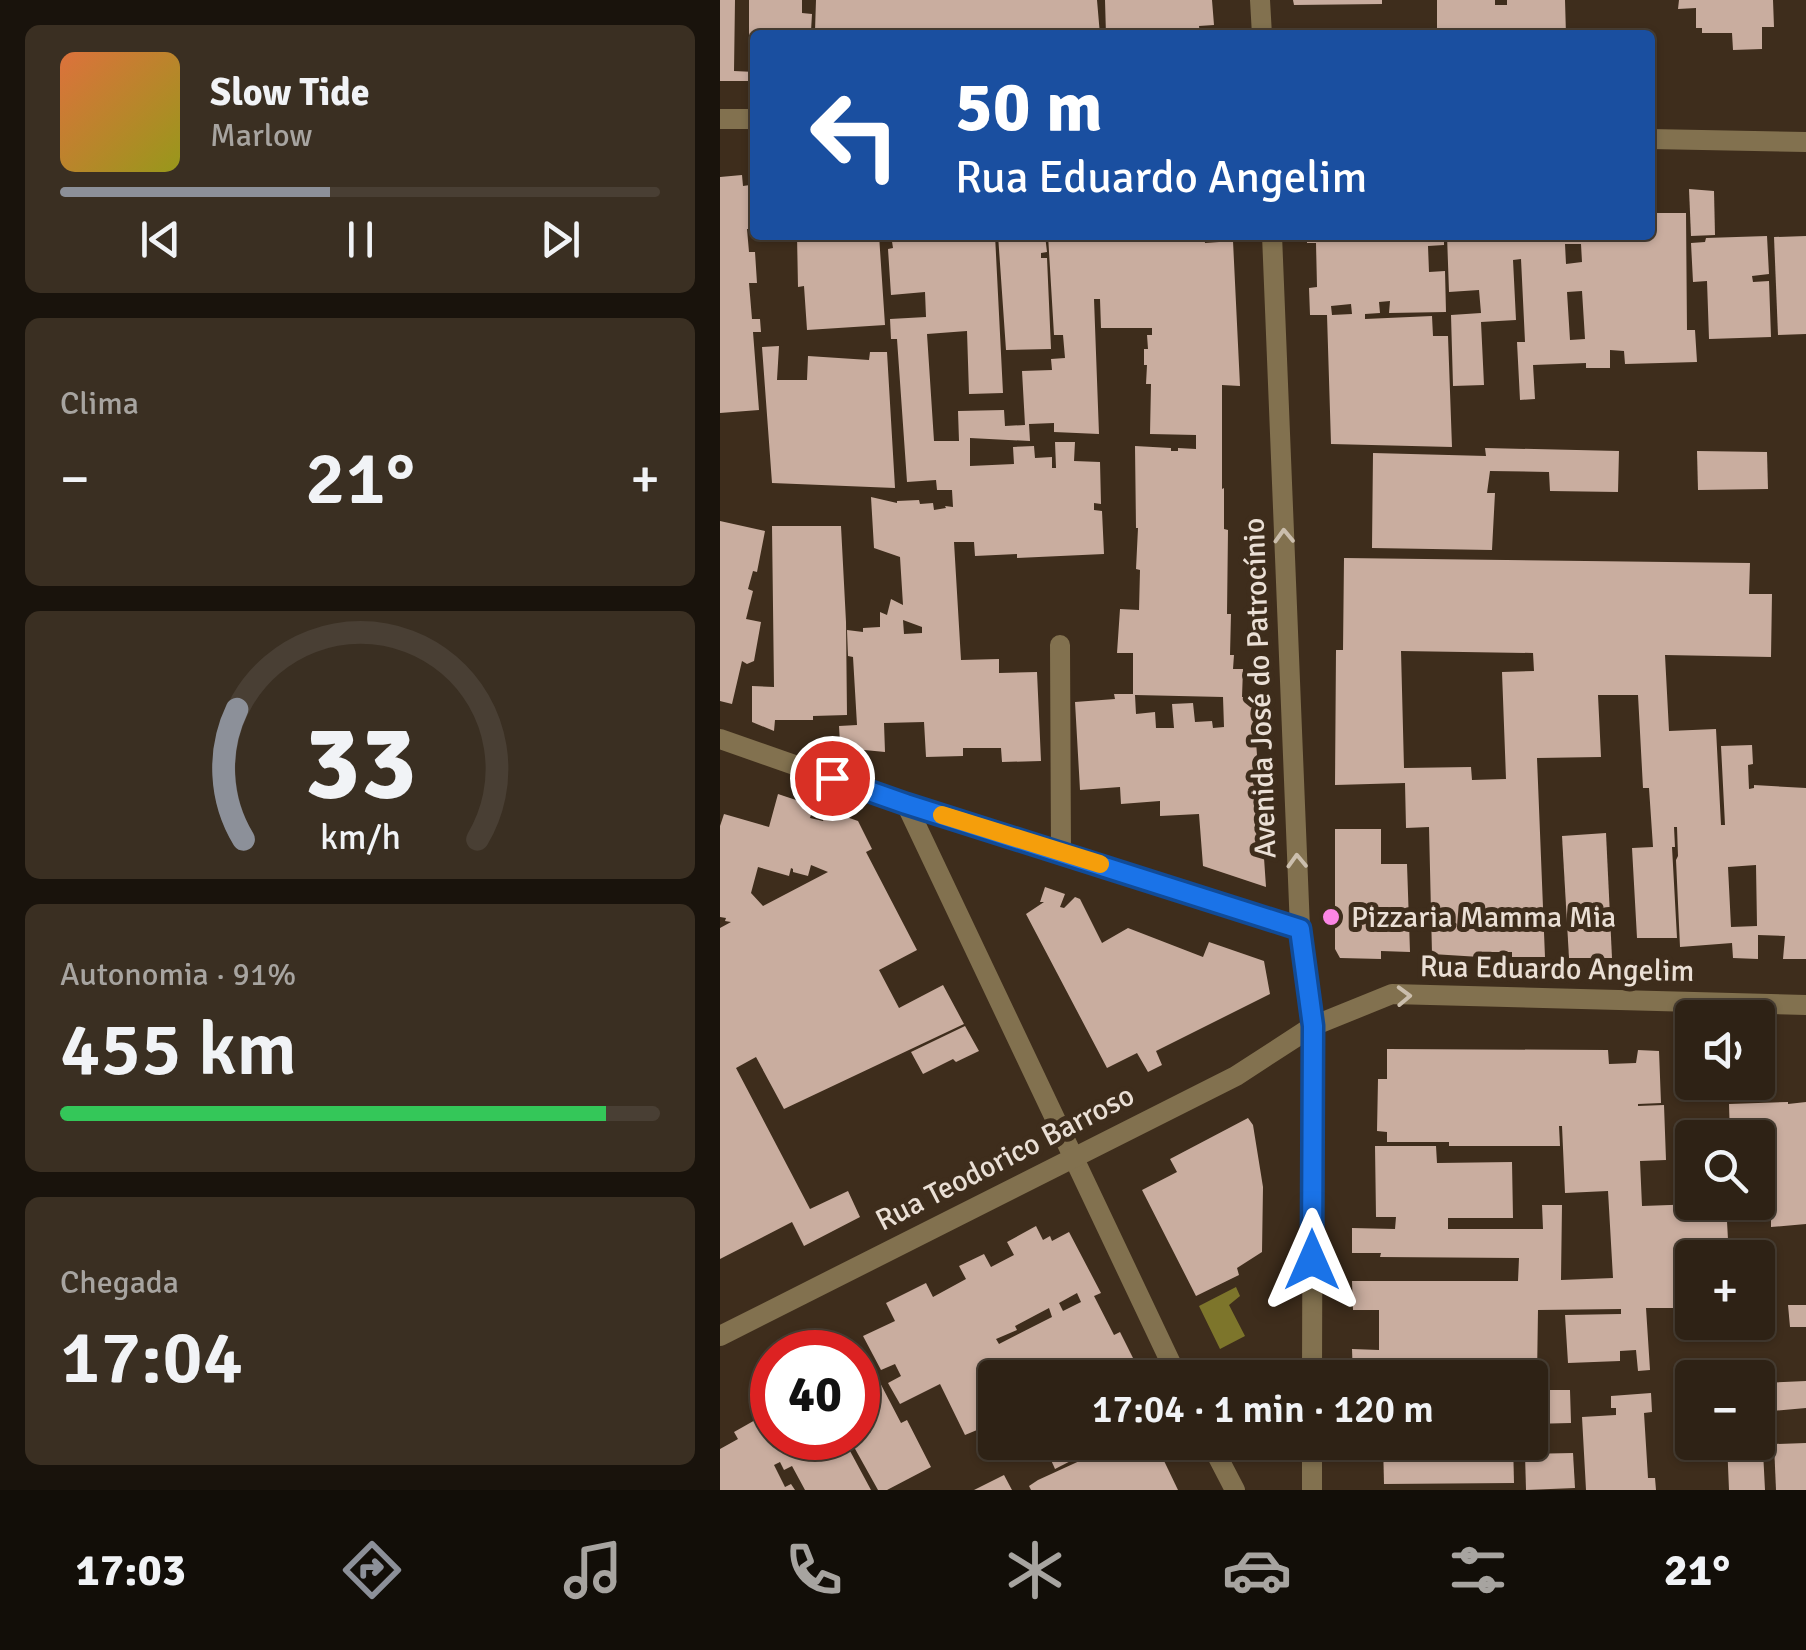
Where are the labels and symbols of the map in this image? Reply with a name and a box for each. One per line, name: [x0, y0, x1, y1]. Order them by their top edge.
street label: Avenida José do Patrocínio: [1236, 517, 1284, 859]
one-way arrow: [1274, 528, 1295, 544]
pin: [790, 736, 875, 821]
one-way arrow: [1287, 852, 1308, 868]
place label: Pizzaria Mamma Mia: [1351, 899, 1616, 936]
marker: Pizzaria Mamma Mia: [1320, 906, 1342, 928]
street label: Rua Eduardo Angelim: [1419, 948, 1695, 990]
one-way arrow: [1397, 985, 1413, 1006]
street label: Rua Teodorico Barroso: [870, 1077, 1140, 1239]
position arrow: [1260, 1208, 1364, 1312]
speed limit sign: 40: [750, 1330, 880, 1460]

